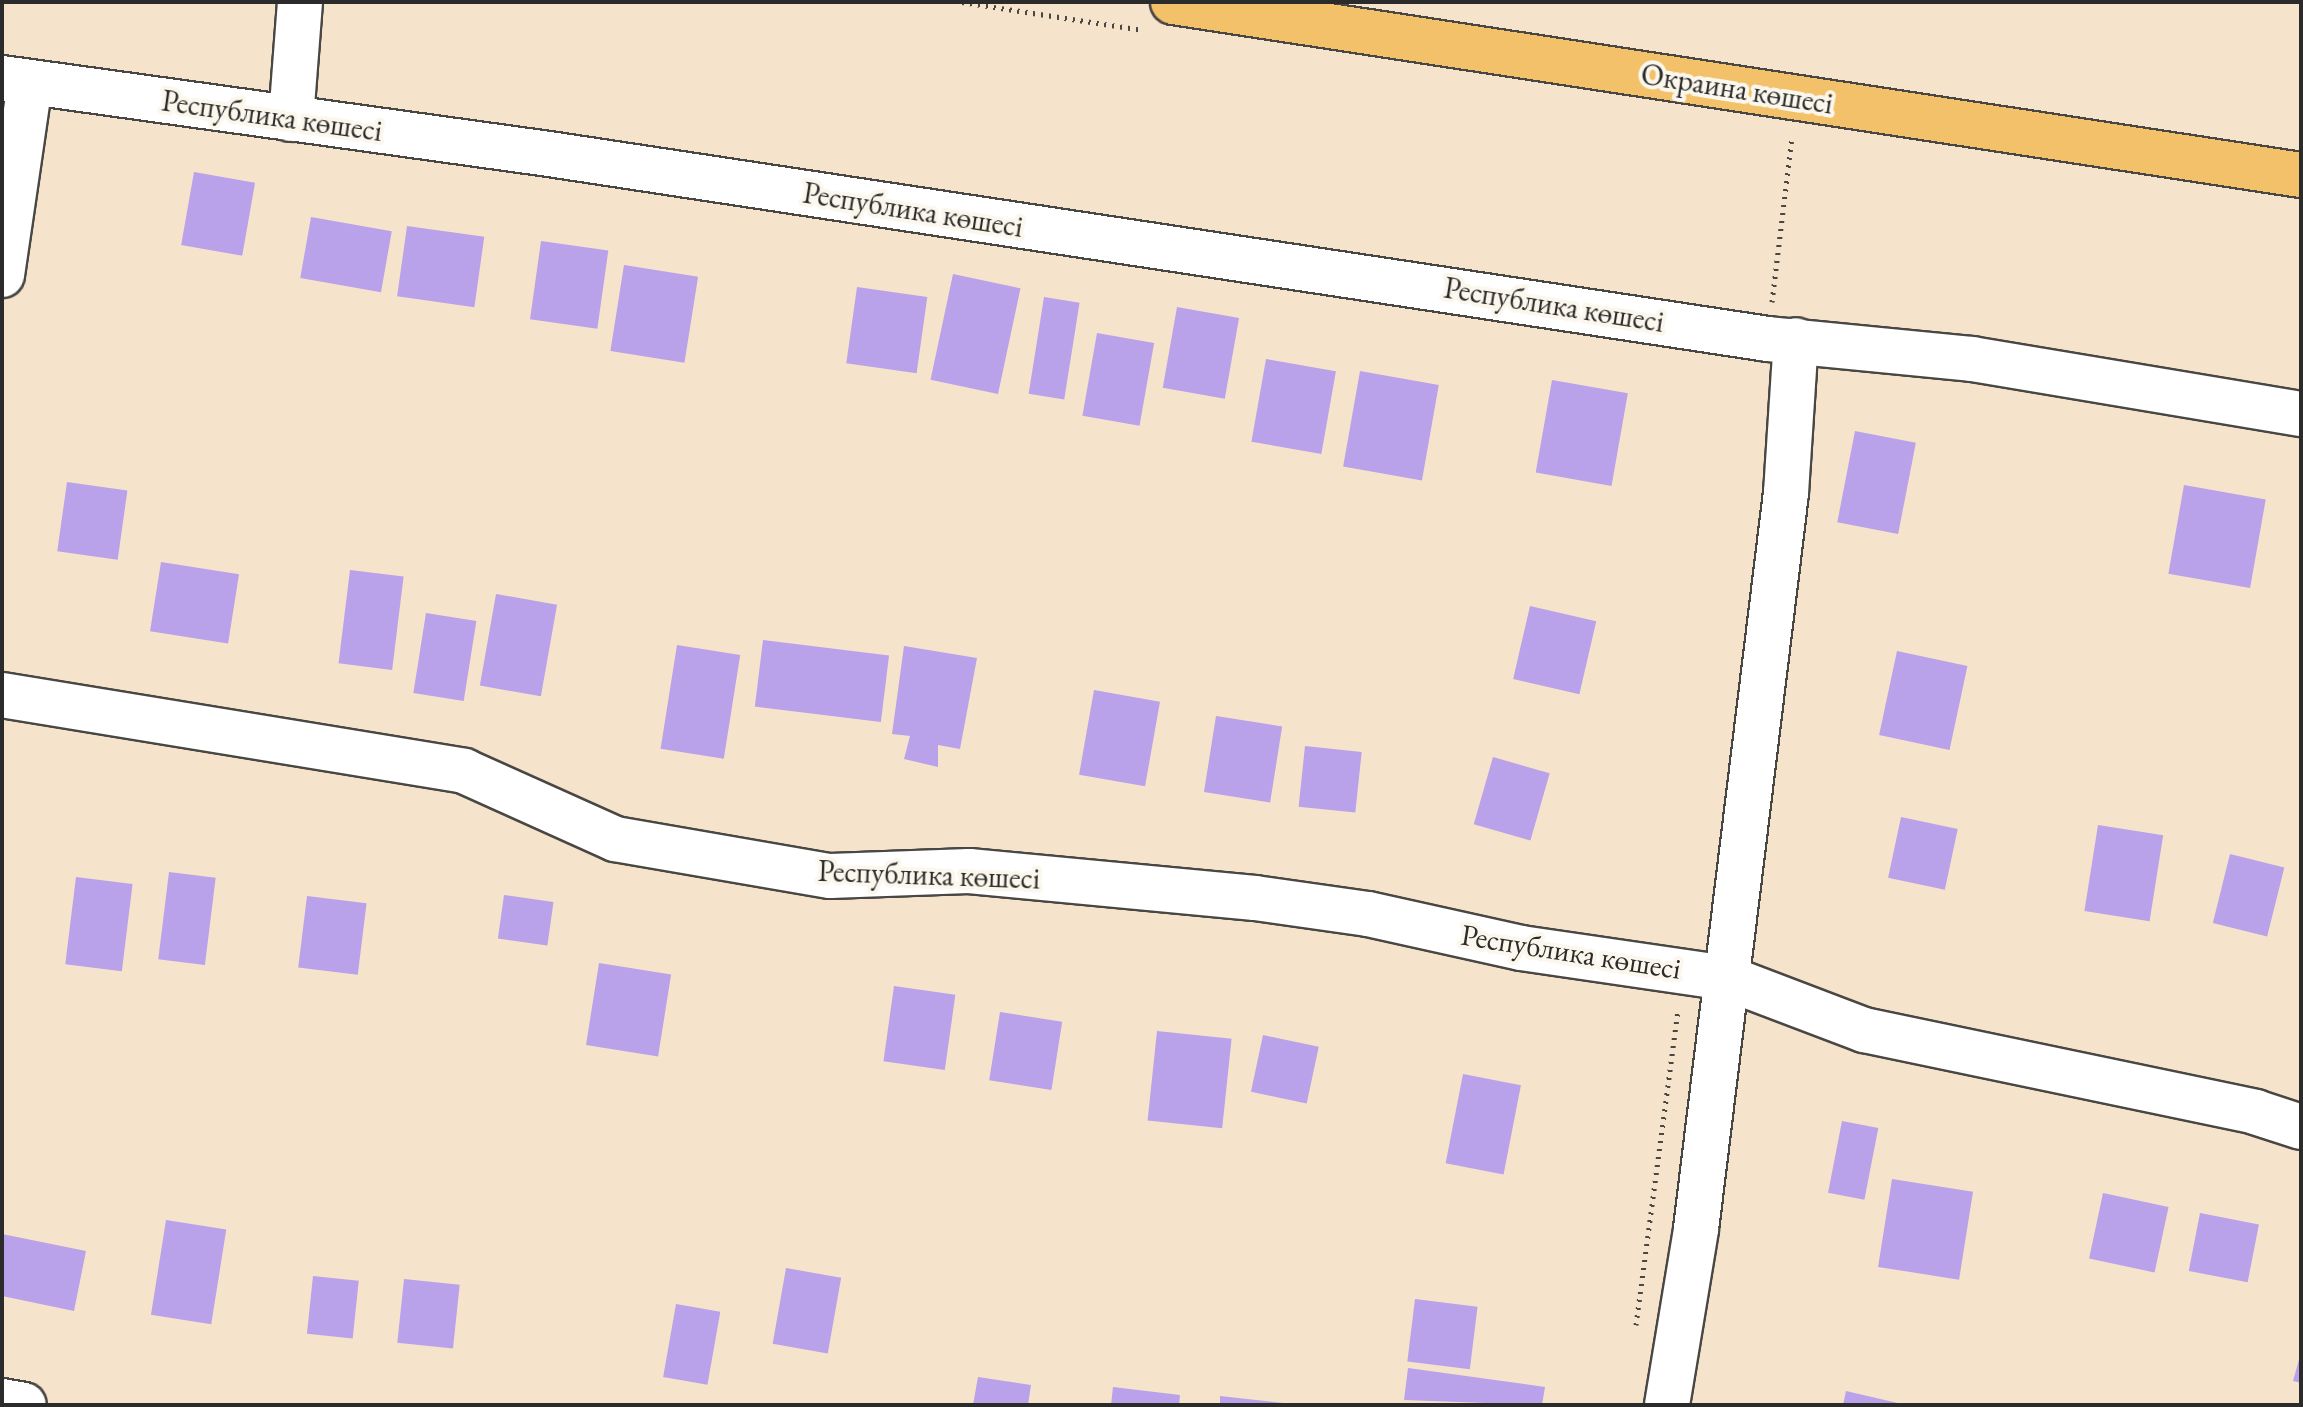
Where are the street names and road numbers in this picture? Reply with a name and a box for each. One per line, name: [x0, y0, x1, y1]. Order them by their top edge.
street label: Окраина көшесі: [1638, 56, 1836, 122]
street label: Республика көшесі: [159, 83, 385, 149]
street label: Республика көшесі: [800, 175, 1026, 245]
street label: Республика көшесі: [1441, 270, 1667, 340]
street label: Республика көшесі: [817, 853, 1041, 897]
street label: Республика көшесі: [1458, 917, 1684, 987]

